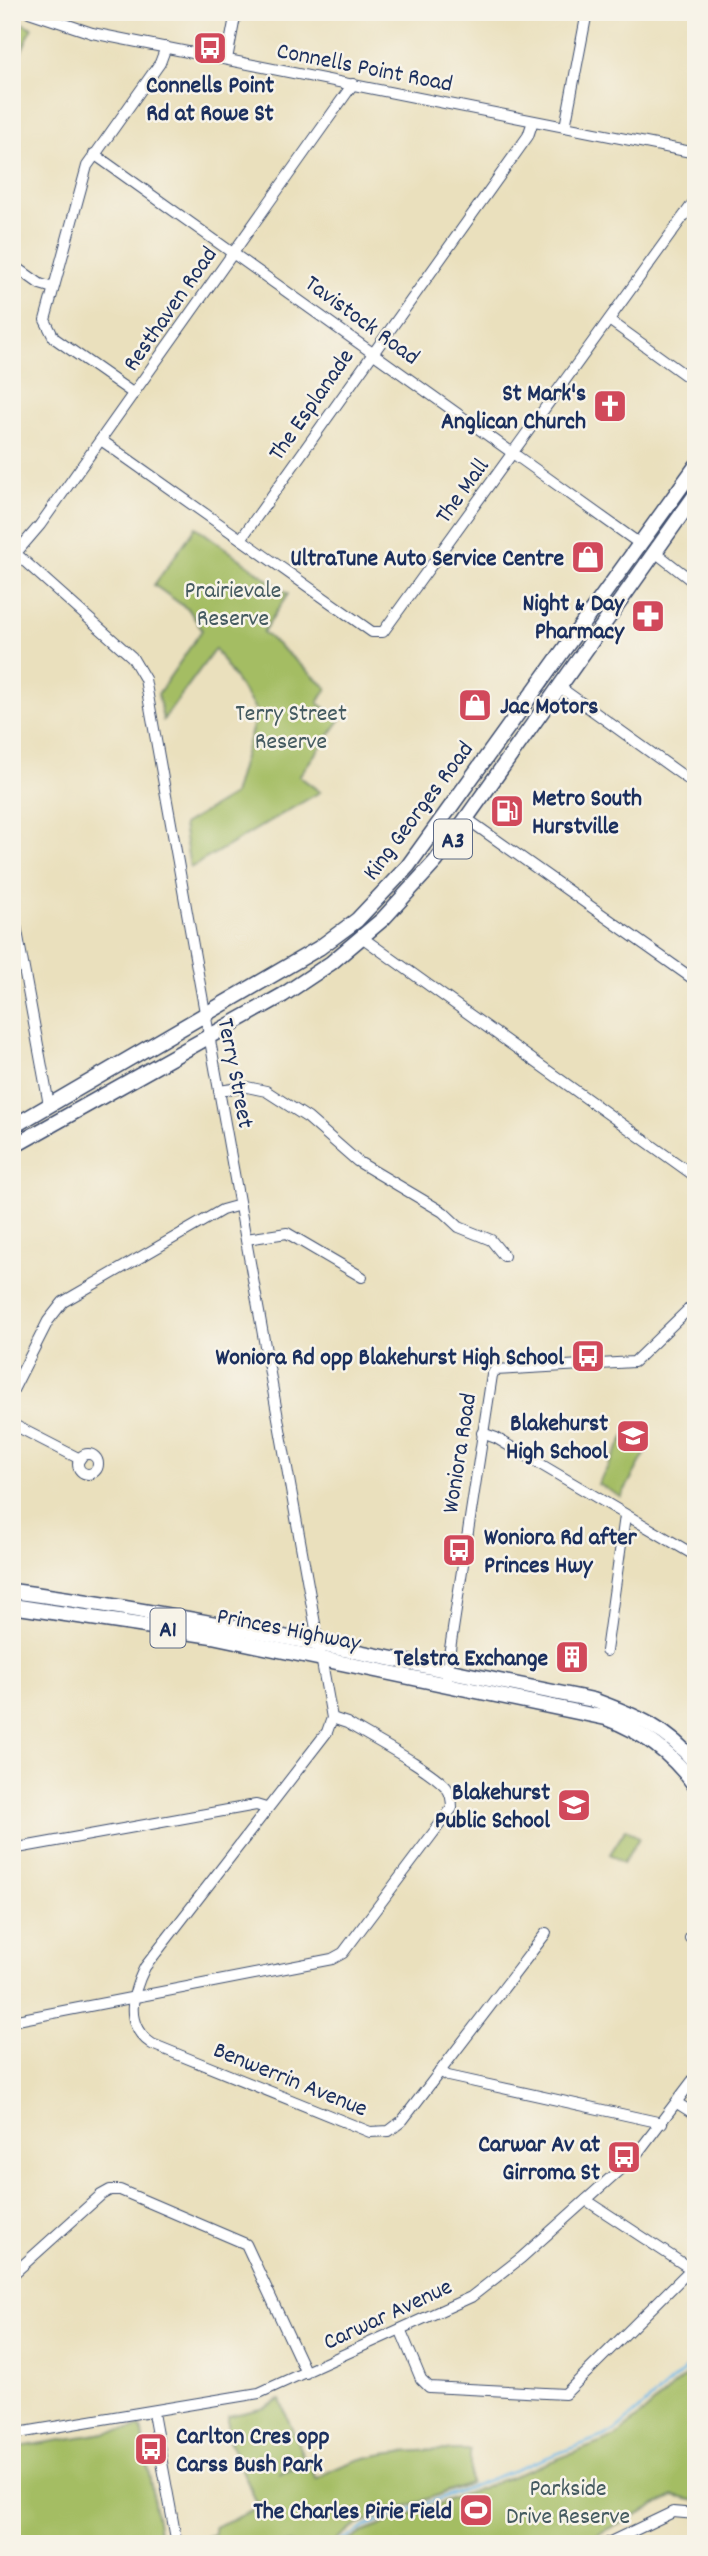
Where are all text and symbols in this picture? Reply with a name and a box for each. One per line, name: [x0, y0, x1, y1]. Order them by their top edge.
bus stop icon: Connells Point Rd at Rowe St: [191, 29, 229, 67]
street label: Connells Point Road: [274, 35, 455, 103]
place label: Connells Point Rd at Rowe St: [146, 70, 274, 132]
street label: Resthaven Road: [116, 240, 227, 379]
street label: Tavistock Road: [297, 268, 426, 375]
street label: The Esplanade: [261, 343, 364, 469]
place label: St Mark's Anglican Church: [441, 378, 586, 440]
church icon: St Mark's Anglican Church: [591, 387, 629, 425]
street label: The Mall: [428, 452, 499, 531]
shop icon: UltraTune Auto Service Centre: [569, 538, 607, 576]
place label: UltraTune Auto Service Centre: [290, 543, 564, 577]
park label: Prairievale Reserve: [185, 575, 281, 637]
place label: Night & Day Pharmacy: [522, 588, 625, 650]
pharmacy icon: Night & Day Pharmacy: [629, 597, 667, 635]
shop icon: Jac Motors: [456, 686, 494, 724]
place label: Jac Motors: [500, 691, 598, 725]
park label: Terry Street Reserve: [235, 698, 347, 760]
street label: King Georges Road: [356, 735, 483, 888]
place label: Metro South Hurstville: [532, 783, 642, 845]
fuel station icon: Metro South Hurstville: [488, 792, 526, 830]
road number: A3: [434, 820, 472, 859]
street label: Terry Street: [207, 1016, 261, 1132]
bus stop icon: Woniora Rd opp Blakehurst High School: [569, 1337, 607, 1375]
place label: Woniora Rd opp Blakehurst High School: [216, 1342, 564, 1376]
street label: Woniora Road: [435, 1391, 487, 1516]
place label: Blakehurst High School: [506, 1408, 608, 1470]
school or university icon: Blakehurst High School: [614, 1417, 652, 1455]
place label: Woniora Rd after Princes Hwy: [484, 1522, 638, 1584]
bus stop icon: Woniora Rd after Princes Hwy: [440, 1531, 478, 1569]
street label: Princes Highway: [214, 1600, 364, 1662]
road number: A1: [150, 1609, 186, 1648]
building icon: Telstra Exchange: [553, 1638, 591, 1676]
place label: Telstra Exchange: [394, 1643, 548, 1677]
place label: Blakehurst Public School: [435, 1777, 550, 1839]
school or university icon: Blakehurst Public School: [555, 1786, 593, 1824]
street label: Benwerrin Avenue: [208, 2034, 372, 2127]
place label: Carwar Av at Girroma St: [478, 2129, 600, 2191]
bus stop icon: Carwar Av at Girroma St: [605, 2138, 643, 2176]
street label: Carwar Avenue: [318, 2271, 458, 2360]
place label: Carlton Cres opp Carss Bush Park: [176, 2421, 330, 2483]
bus stop icon: Carlton Cres opp Carss Bush Park: [132, 2430, 170, 2468]
park label: Parkside Drive Reserve: [506, 2473, 630, 2535]
sports icon: The Charles Pirie Field: [457, 2491, 495, 2529]
place label: The Charles Pirie Field: [253, 2496, 452, 2530]

